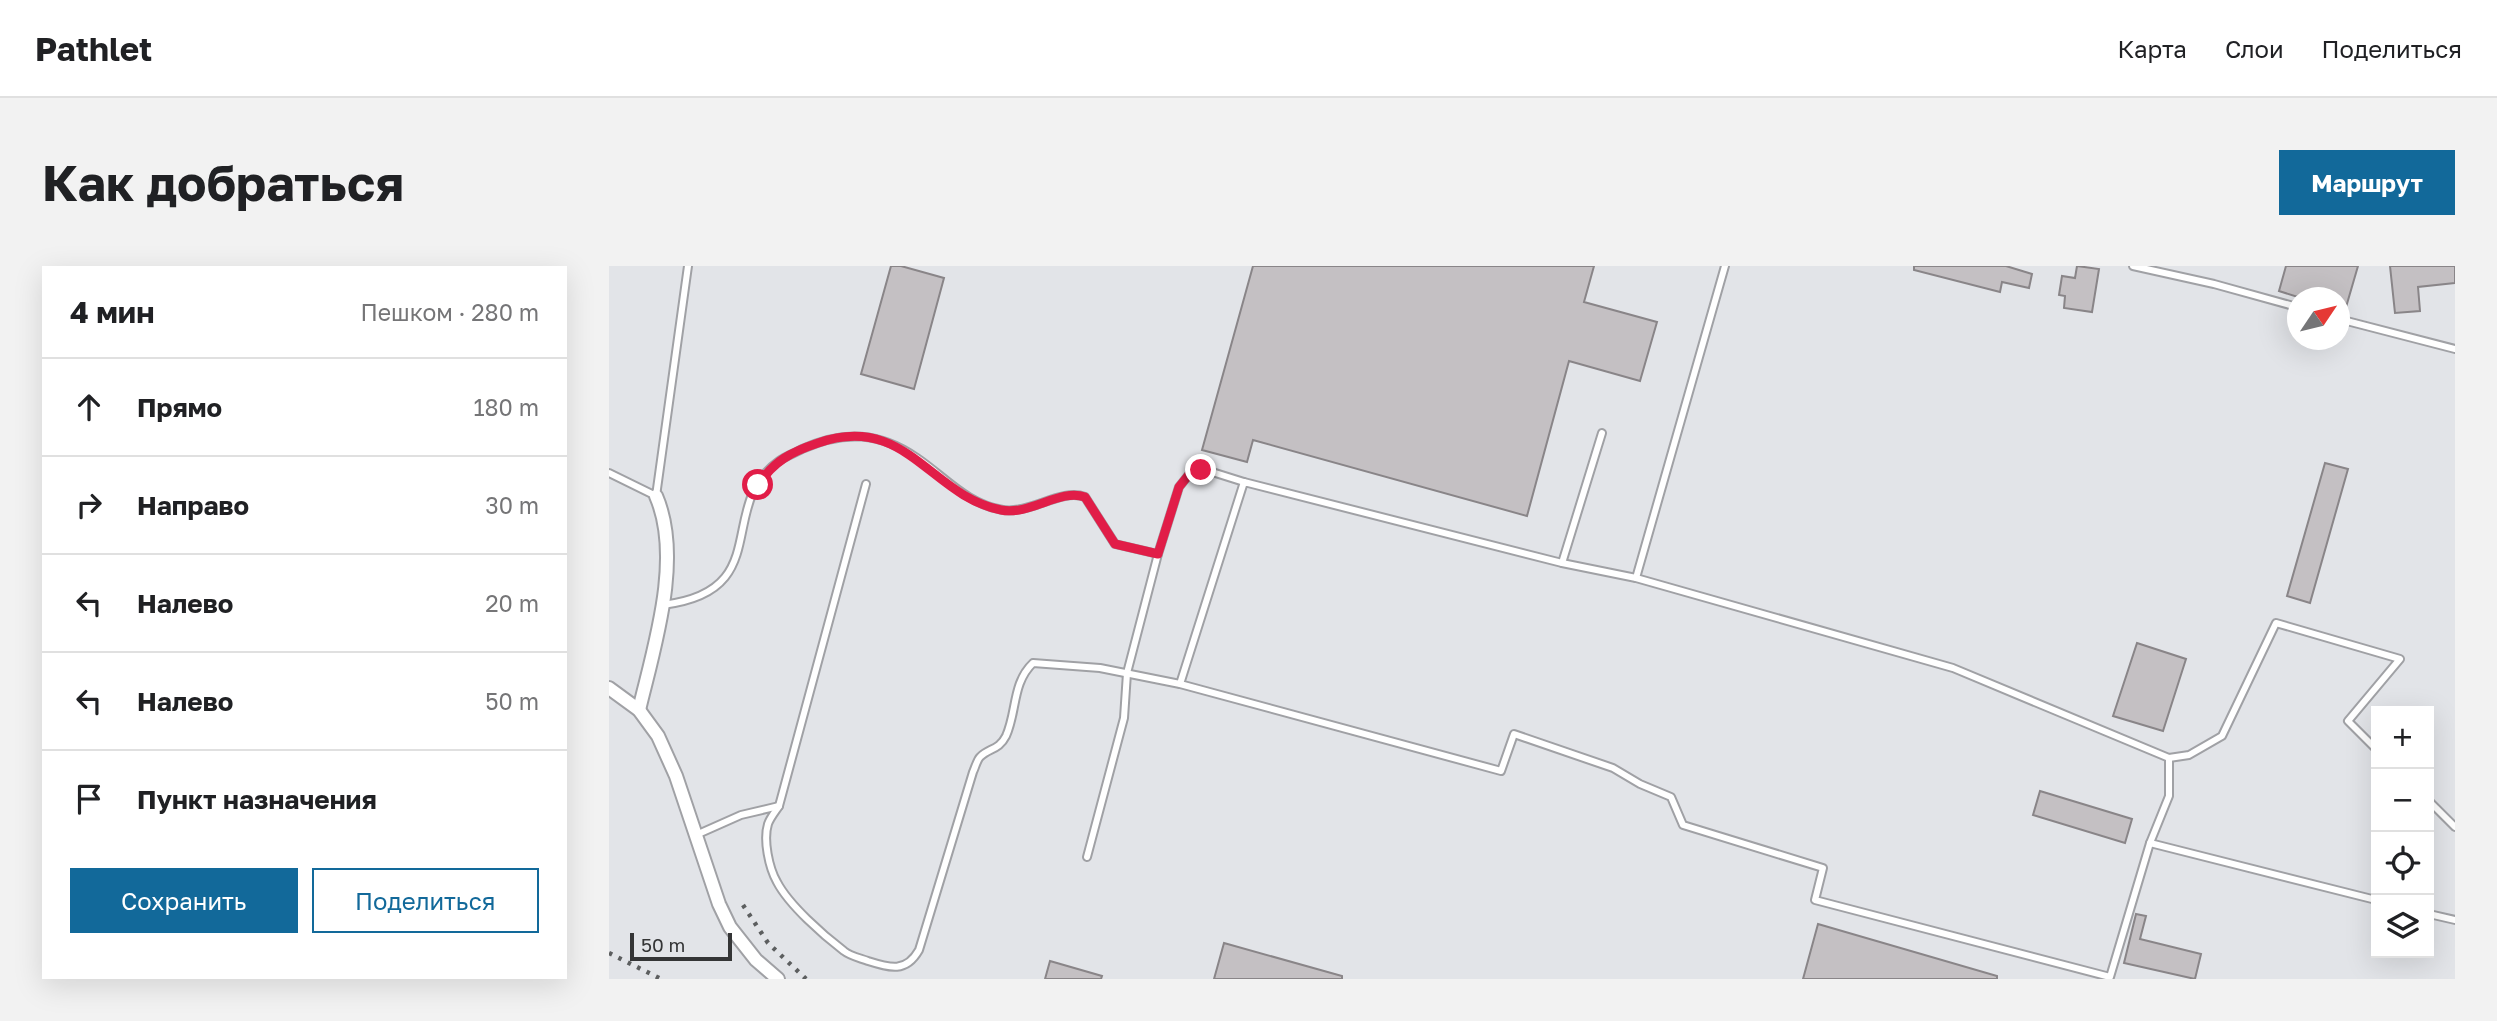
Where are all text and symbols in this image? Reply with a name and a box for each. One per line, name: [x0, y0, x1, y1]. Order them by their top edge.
text: Pathlet: [35, 29, 152, 68]
text: Карта: [2117, 34, 2187, 63]
text: Слои: [2225, 34, 2284, 63]
text: Поделиться: [2322, 34, 2462, 63]
button: Маршрут: [2279, 150, 2455, 215]
text: Как добраться: [42, 153, 404, 212]
north arrow: [2287, 287, 2350, 350]
text: 4 мин: [70, 294, 154, 330]
text: Пешком · 280 m: [361, 298, 539, 326]
icon: ahead: [70, 388, 108, 426]
text: Прямо: [137, 392, 222, 423]
text: 180 m: [473, 393, 539, 421]
route end: [1185, 454, 1216, 485]
route start: [742, 469, 773, 500]
icon: right: [70, 486, 108, 524]
text: Направо: [137, 490, 249, 521]
text: 30 m: [485, 491, 539, 519]
icon: left: [70, 584, 108, 622]
text: Налево: [137, 588, 233, 619]
text: 20 m: [485, 589, 539, 617]
icon: left: [70, 682, 108, 720]
text: Налево: [137, 686, 233, 717]
text: 50 m: [485, 687, 539, 715]
map controls: [2371, 706, 2434, 958]
button: +: [2371, 706, 2434, 769]
button: −: [2371, 769, 2434, 832]
icon: arrive: [70, 780, 108, 818]
text: Пункт назначения: [137, 784, 377, 815]
button: locate: [2371, 832, 2434, 895]
button: Сохранить: [70, 868, 298, 933]
button: Поделиться: [312, 868, 539, 933]
button: layers: [2371, 895, 2434, 958]
scale bar: [630, 930, 731, 962]
text: 50 m: [641, 933, 685, 956]

